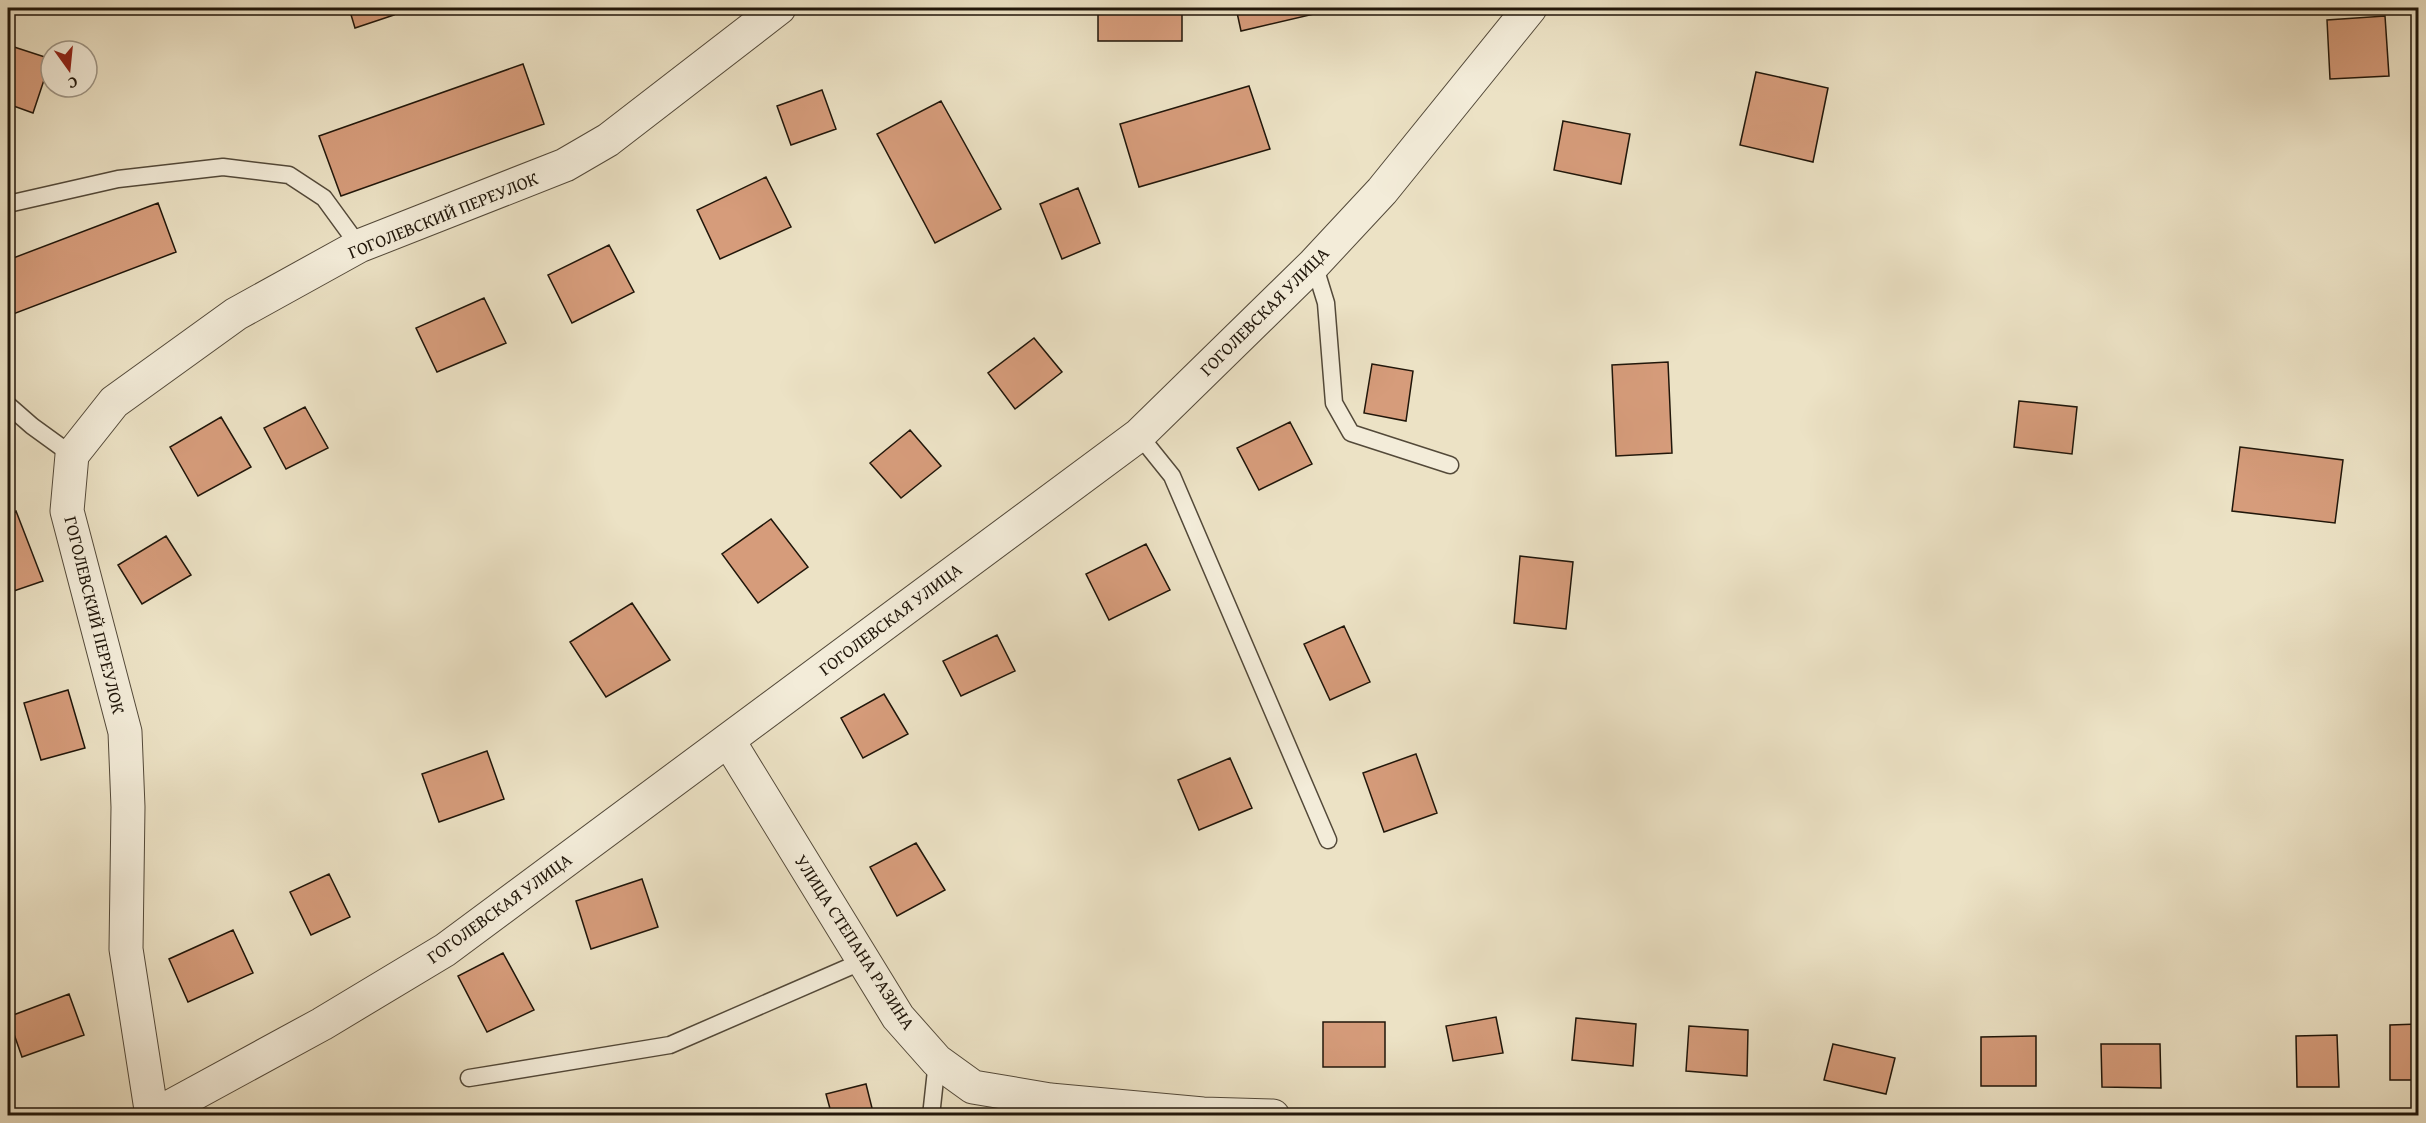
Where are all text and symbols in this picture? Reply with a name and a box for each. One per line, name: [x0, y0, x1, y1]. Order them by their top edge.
north arrow: [39, 39, 99, 99]
text: С: [65, 71, 80, 96]
street label: ГОГОЛЕВСКИЙ ПЕРЕУЛОК: [344, 164, 542, 266]
street label: ГОГОЛЕВСКАЯ УЛИЦА: [1193, 240, 1335, 382]
street label: ГОГОЛЕВСКИЙ ПЕРЕУЛОК: [57, 513, 133, 717]
street label: ГОГОЛЕВСКАЯ УЛИЦА: [813, 556, 967, 682]
street label: ГОГОЛЕВСКАЯ УЛИЦА: [421, 846, 577, 970]
street label: УЛИЦА СТЕПАНА РАЗИНА: [788, 849, 922, 1035]

